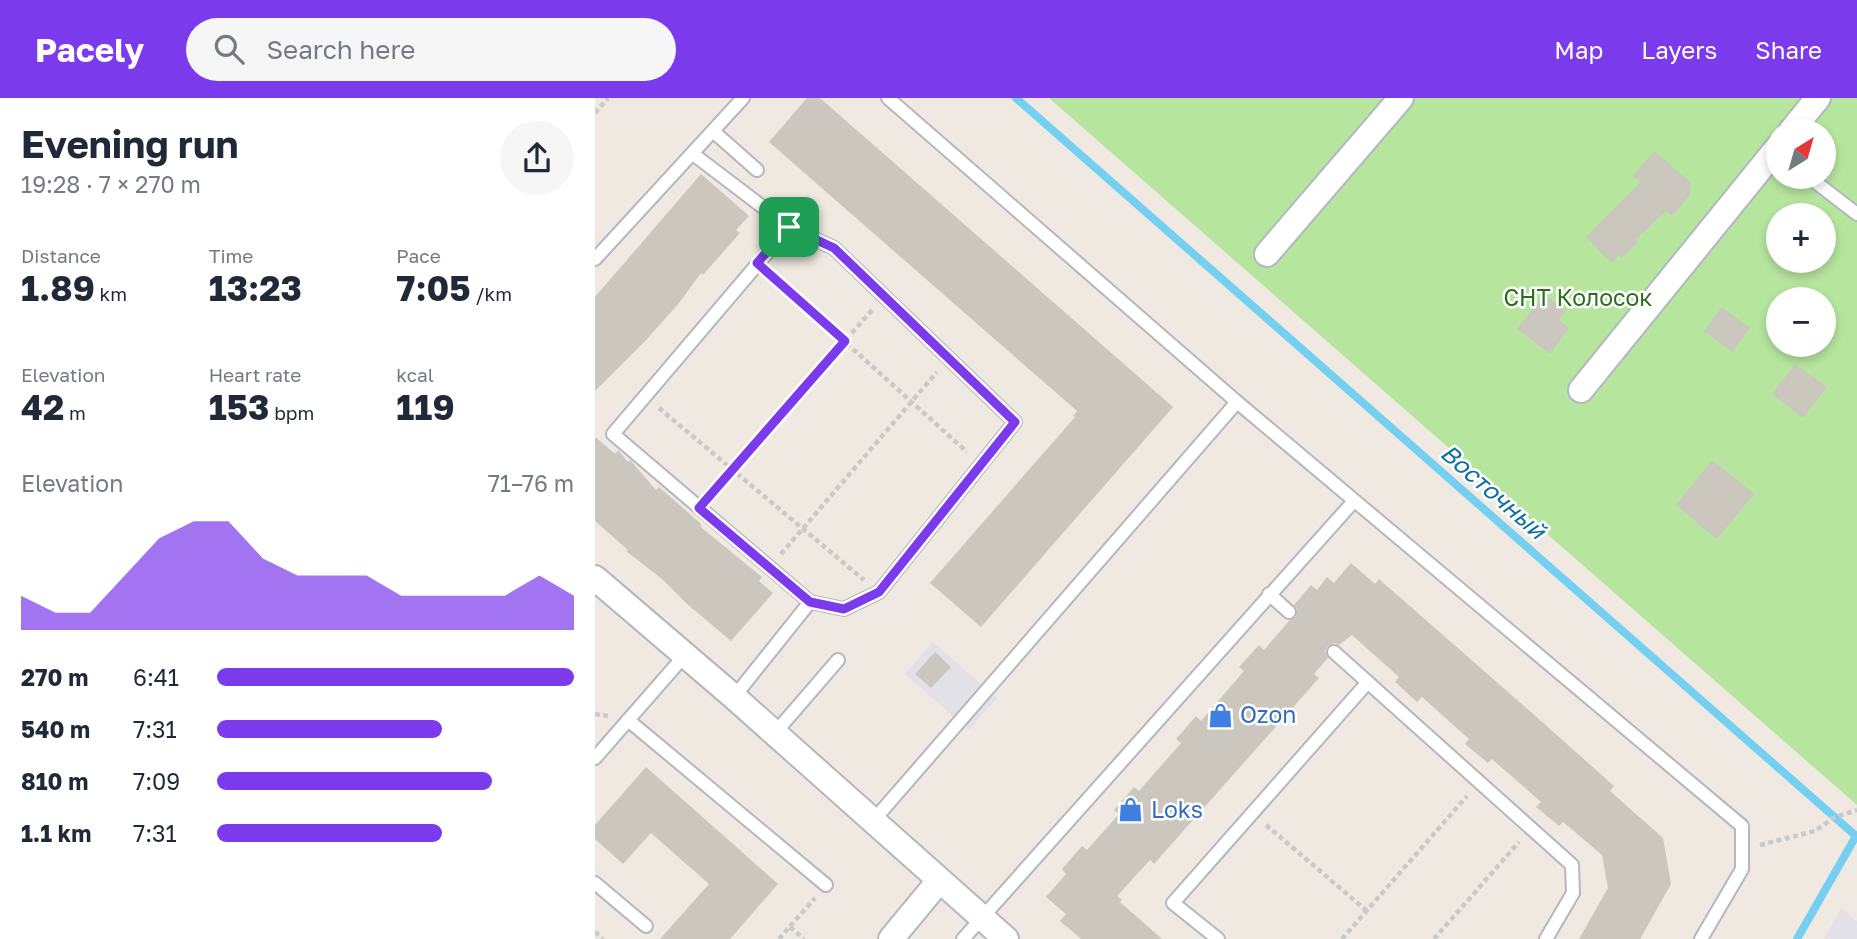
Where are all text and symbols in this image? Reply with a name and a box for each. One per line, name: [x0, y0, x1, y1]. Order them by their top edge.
search box: [186, 18, 676, 81]
text: Pacely: [35, 30, 144, 69]
icon: search: [210, 30, 248, 68]
text: Search here: [266, 34, 415, 65]
text: Map: [1554, 35, 1603, 64]
text: Layers: [1641, 35, 1717, 64]
text: Share: [1755, 35, 1822, 64]
north arrow: [1766, 119, 1836, 189]
map controls: [1766, 119, 1836, 357]
text: Evening run: [21, 121, 239, 166]
button: share: [500, 121, 574, 195]
text: 19:28 · 7 × 270 m: [21, 170, 201, 198]
pin: [759, 197, 819, 257]
button: +: [1766, 203, 1836, 273]
icon: arrive: [770, 208, 808, 246]
text: Distance: [21, 244, 101, 267]
text: Time: [209, 244, 253, 267]
text: Pace: [396, 244, 441, 267]
text: 1.89: [21, 267, 95, 309]
text: 13:23: [209, 267, 302, 309]
text: 7:05: [396, 267, 471, 309]
text: km: [95, 282, 127, 305]
text: /km: [471, 282, 512, 305]
park label: СНТ Колосок: [1503, 283, 1653, 311]
button: −: [1766, 287, 1836, 357]
text: Elevation: [21, 363, 106, 386]
text: Heart rate: [209, 363, 301, 386]
text: kcal: [396, 363, 434, 386]
text: 42: [21, 386, 64, 428]
text: 153: [209, 386, 269, 428]
text: 119: [396, 386, 455, 428]
text: m: [64, 401, 86, 424]
text: bpm: [269, 401, 314, 424]
water label: Восточный: [1436, 437, 1553, 545]
text: Elevation: [21, 469, 123, 497]
text: 71–76 m: [488, 469, 574, 497]
text: 270 m: [21, 663, 88, 691]
text: 6:41: [133, 663, 179, 691]
place label: Ozon: [1240, 700, 1296, 728]
shop icon: Ozon: [1206, 701, 1234, 729]
text: 540 m: [21, 715, 90, 743]
text: 7:31: [133, 715, 177, 743]
text: 810 m: [21, 767, 88, 795]
text: 7:09: [133, 767, 180, 795]
place label: Loks: [1151, 795, 1203, 823]
shop icon: Loks: [1117, 796, 1145, 824]
text: 1.1 km: [21, 819, 91, 847]
text: 7:31: [133, 819, 177, 847]

